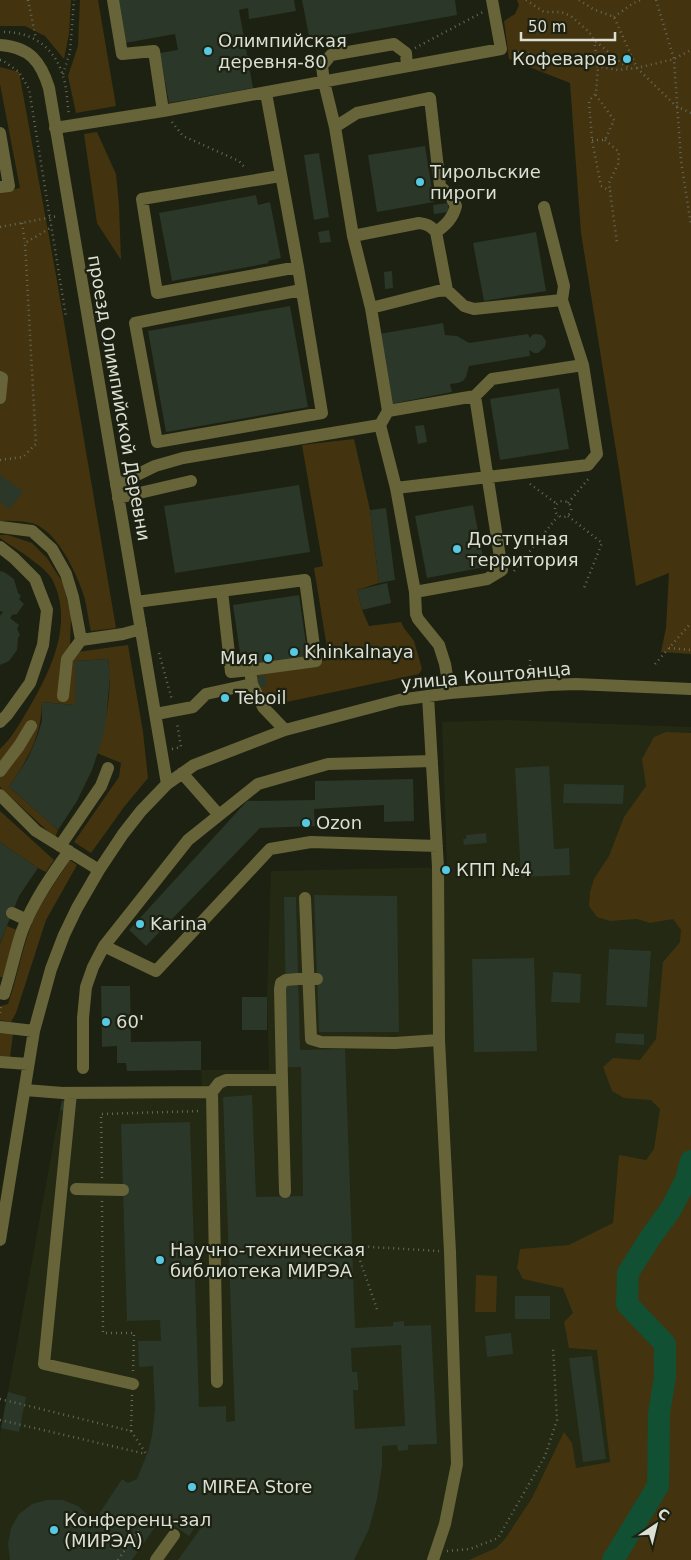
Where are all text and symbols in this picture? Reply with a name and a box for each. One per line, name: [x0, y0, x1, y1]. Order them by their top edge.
scale bar: [521, 10, 615, 42]
text: 50 m: [528, 18, 566, 36]
place label: Олимпийская деревня-80: [218, 30, 347, 72]
marker: Олимпийская деревня-80: [202, 45, 214, 57]
place label: Кофеваров: [512, 48, 617, 69]
marker: Кофеваров: [621, 53, 633, 65]
place label: Тирольские пироги: [429, 161, 541, 203]
marker: Тирольские пироги: [414, 176, 426, 188]
street label: проезд Олимпийской Деревни: [84, 253, 155, 543]
place label: Доступная территория: [467, 528, 579, 570]
marker: Доступная территория: [451, 543, 463, 555]
place label: Khinkalnaya: [304, 641, 414, 662]
marker: Khinkalnaya: [288, 646, 300, 658]
place label: Мия: [220, 647, 258, 668]
marker: Мия: [262, 652, 274, 664]
street label: улица Коштоянца: [400, 658, 572, 693]
place label: Teboil: [234, 687, 286, 708]
marker: Teboil: [219, 692, 231, 704]
place label: Ozon: [316, 812, 362, 833]
marker: Ozon: [300, 817, 312, 829]
place label: КПП №4: [456, 859, 532, 880]
marker: КПП №4: [440, 864, 452, 876]
place label: Karina: [150, 913, 207, 934]
marker: Karina: [134, 918, 146, 930]
place label: 60': [116, 1011, 144, 1032]
marker: 60': [100, 1016, 112, 1028]
place label: Научно-техническая библиотека МИРЭА: [170, 1239, 365, 1281]
marker: Научно-техническая библиотека МИРЭА: [154, 1254, 166, 1266]
place label: MIREA Store: [202, 1476, 312, 1497]
marker: MIREA Store: [186, 1481, 198, 1493]
north arrow: [631, 1500, 681, 1550]
text: С: [655, 1505, 672, 1524]
place label: Конференц-зал (МИРЭА): [64, 1509, 211, 1551]
marker: Конференц-зал (МИРЭА): [48, 1524, 60, 1536]

